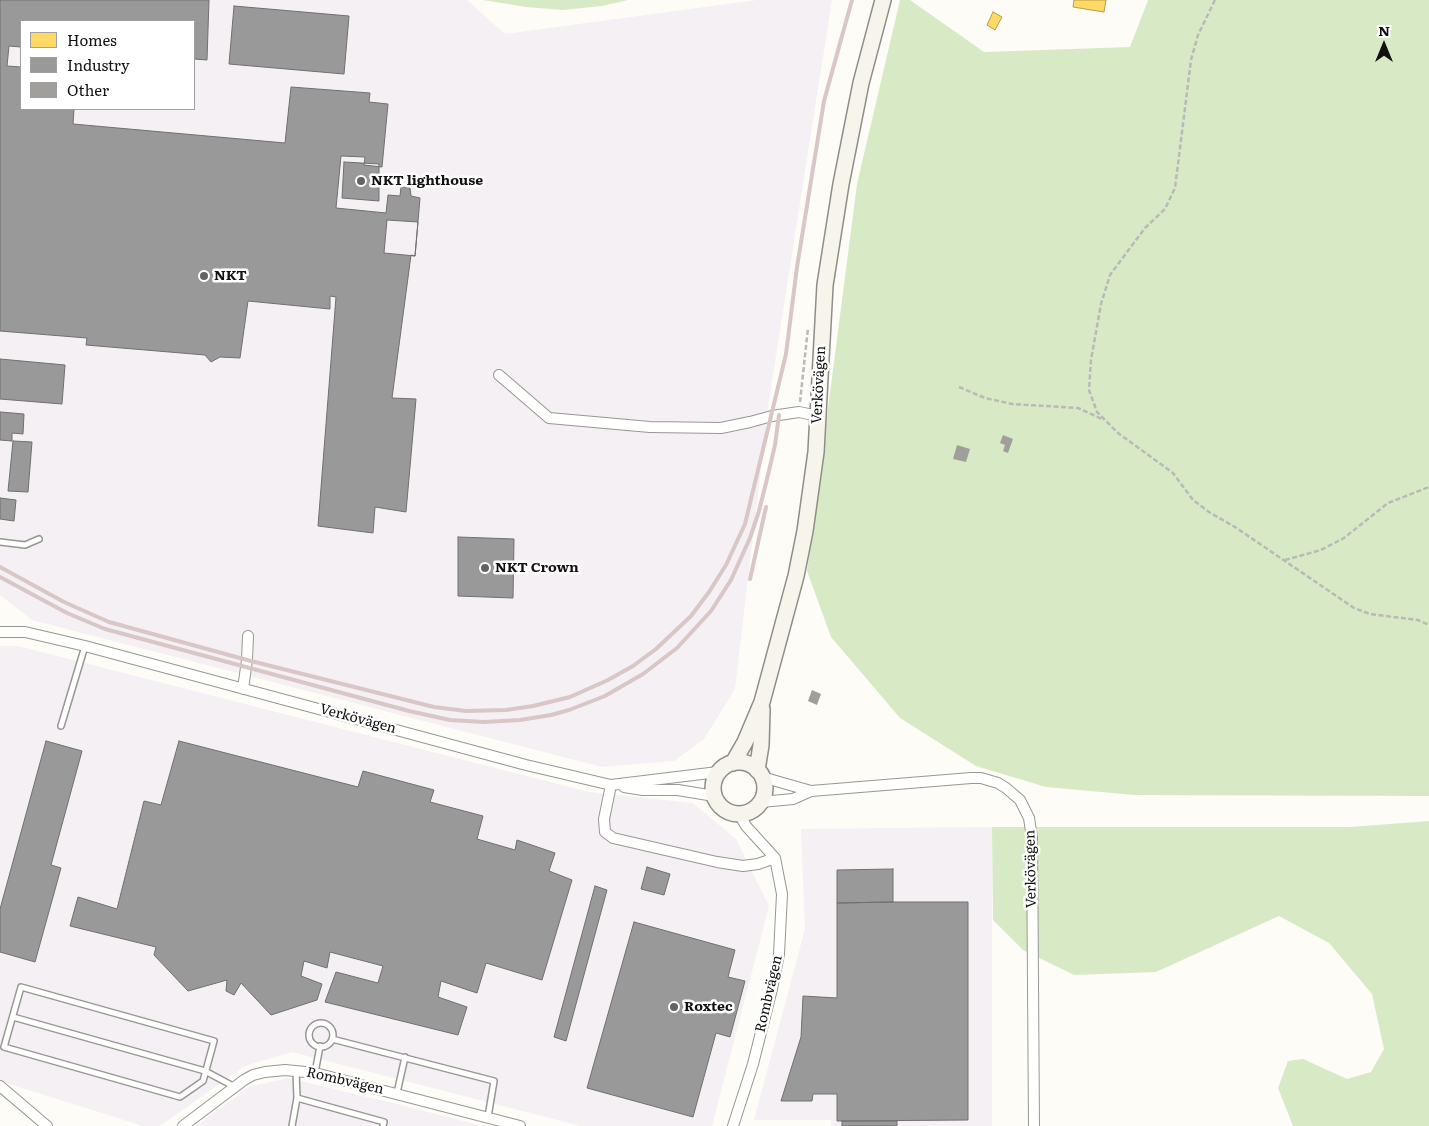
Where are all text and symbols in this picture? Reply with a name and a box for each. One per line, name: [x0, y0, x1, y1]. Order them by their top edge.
legend: [20, 20, 195, 110]
north arrow: [1359, 20, 1409, 70]
text: N: [1378, 20, 1390, 40]
text: Homes: [67, 28, 117, 51]
text: Industry: [67, 53, 130, 76]
text: Other: [67, 78, 109, 101]
place label: NKT lighthouse: [371, 173, 483, 189]
marker: NKT lighthouse: [355, 175, 367, 187]
place label: NKT: [214, 268, 247, 284]
marker: NKT: [198, 270, 210, 282]
street label: Verkövägen: [809, 345, 829, 425]
place label: NKT Crown: [495, 560, 579, 576]
marker: NKT Crown: [479, 562, 491, 574]
street label: Verkövägen: [318, 701, 398, 737]
street label: Verkövägen: [1022, 830, 1040, 908]
street label: Rombvägen: [752, 954, 786, 1034]
place label: Roxtec: [684, 999, 733, 1015]
marker: Roxtec: [668, 1001, 680, 1013]
street label: Rombvägen: [305, 1064, 385, 1098]

